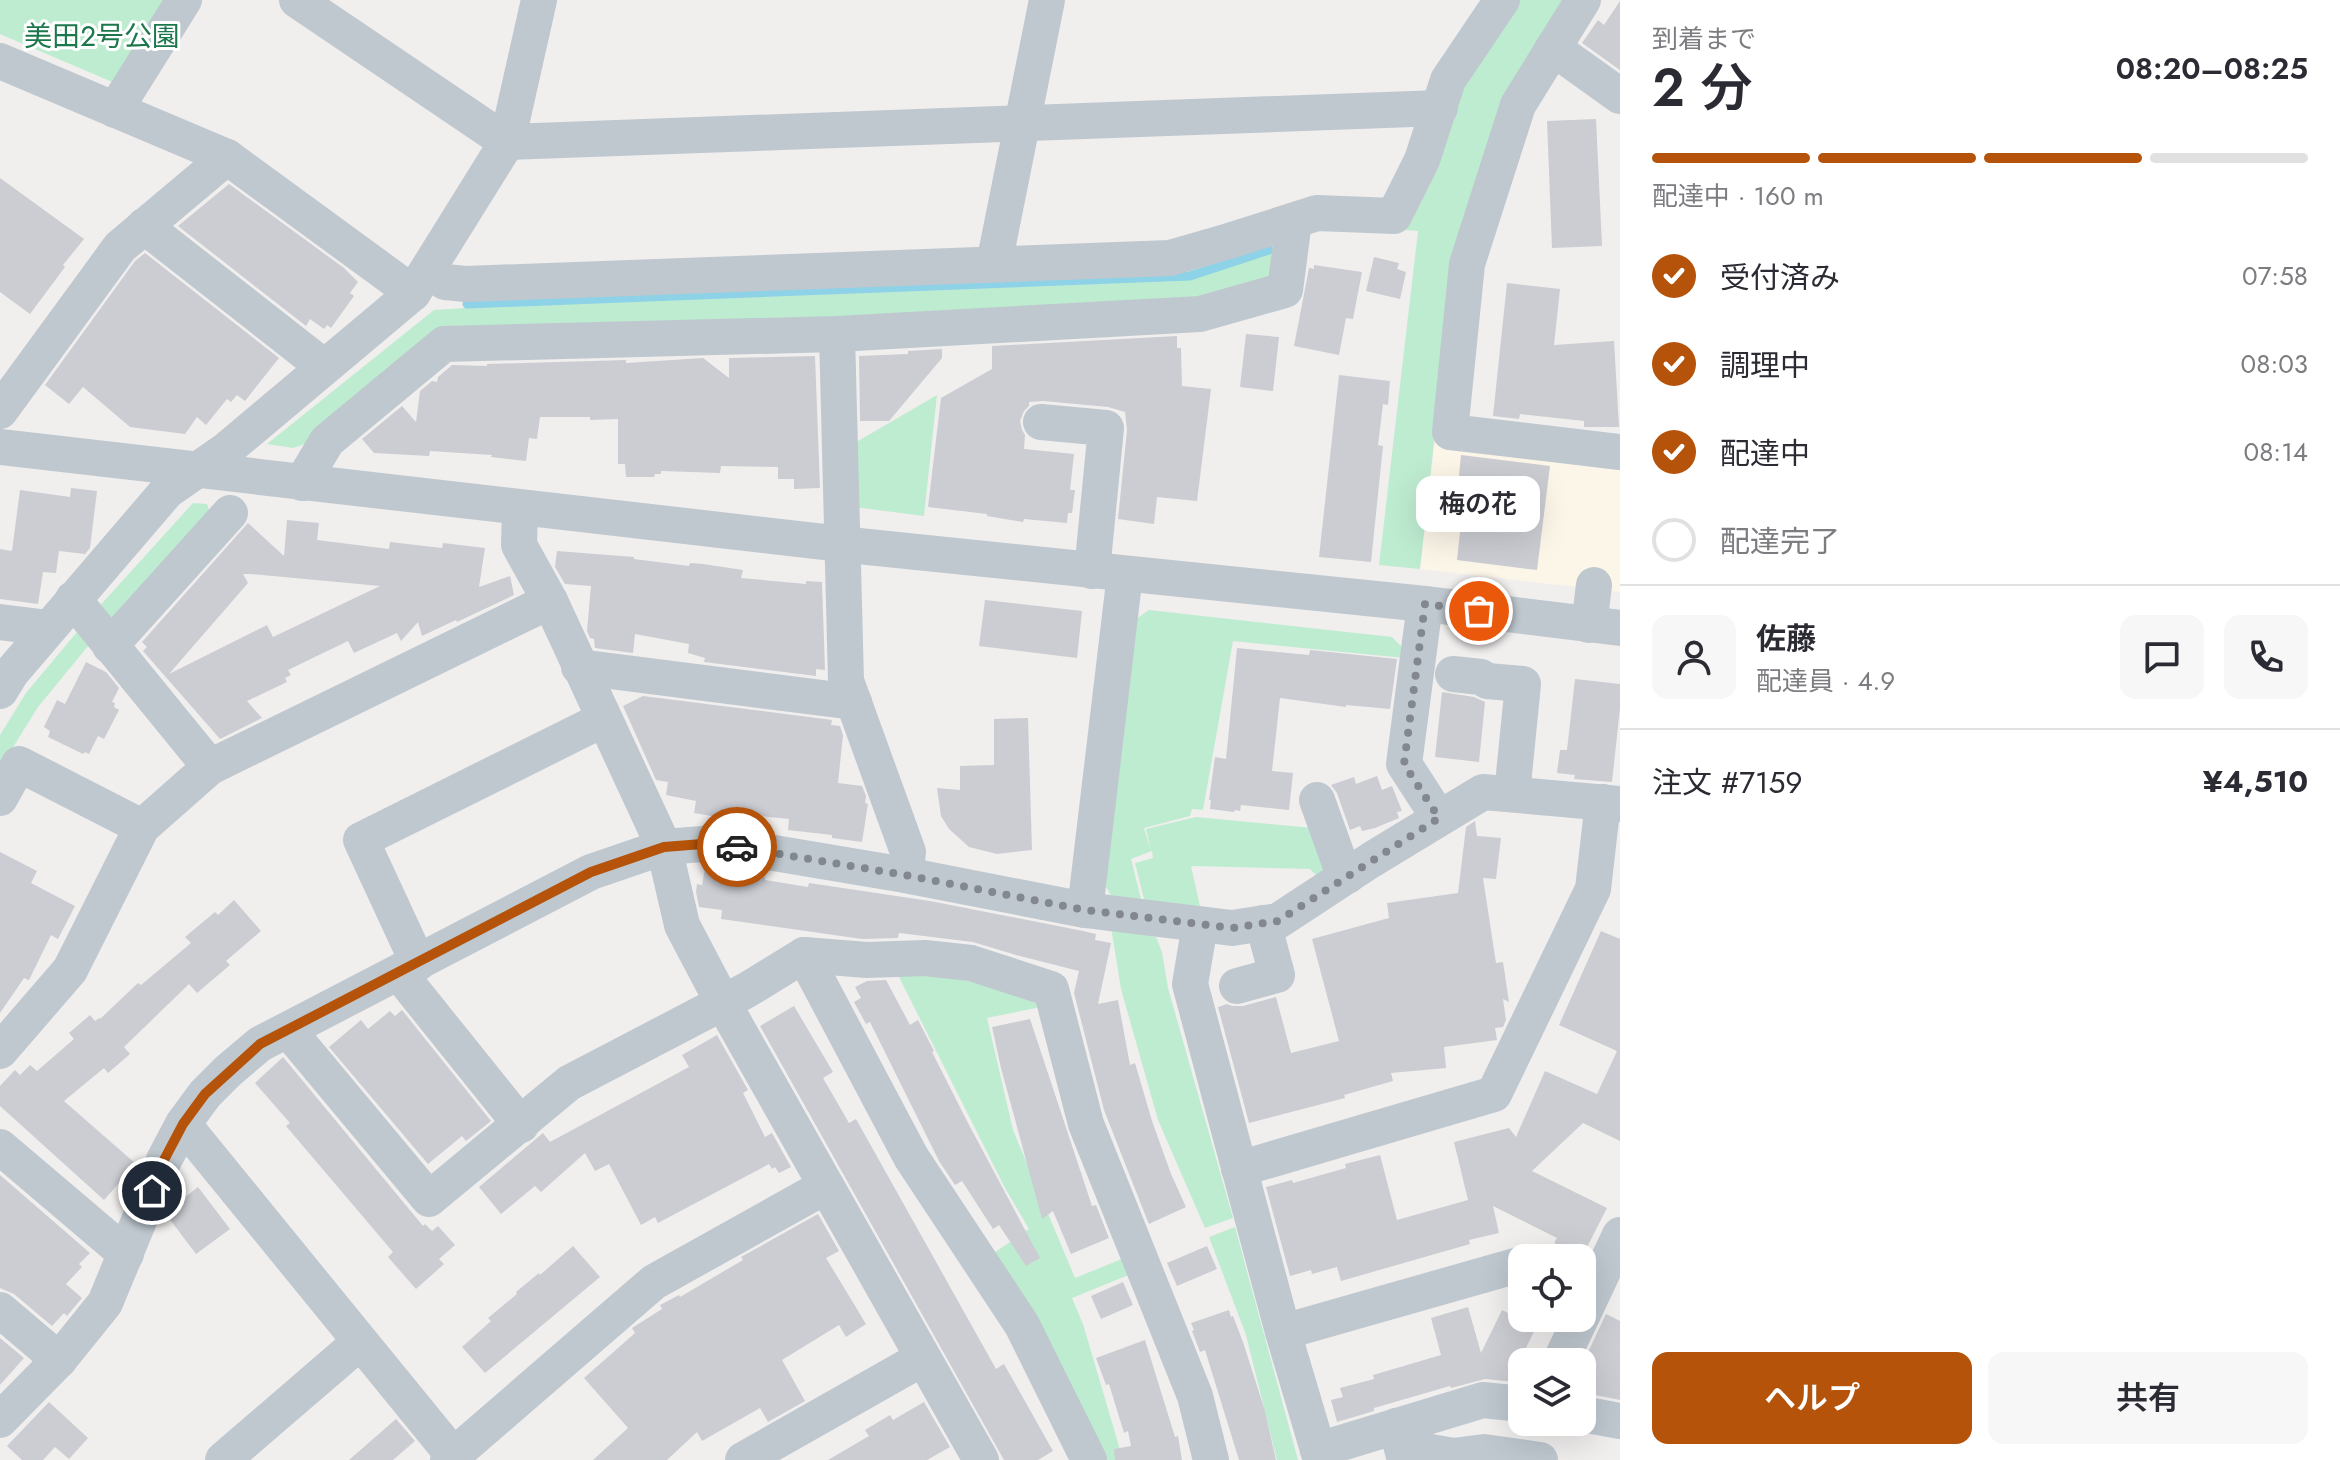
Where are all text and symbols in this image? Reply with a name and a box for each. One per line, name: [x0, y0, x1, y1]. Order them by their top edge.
park label: 美田２号公園: [24, 16, 180, 57]
text: 到着まで: [1652, 20, 1756, 58]
text: 08:20–08:25: [2116, 47, 2308, 90]
text: 2 分: [1652, 50, 1752, 126]
text: 配達中 · 160 m: [1652, 177, 1824, 215]
icon: check: [1652, 254, 1696, 298]
text: 受付済み: [1720, 256, 1840, 299]
text: 07:58: [2242, 257, 2308, 295]
icon: check: [1652, 342, 1696, 386]
text: 調理中: [1720, 344, 1810, 387]
text: 08:03: [2241, 345, 2308, 383]
icon: check: [1652, 430, 1696, 474]
text: 配達中: [1720, 432, 1810, 475]
text: 08:14: [2244, 433, 2308, 471]
callout: 梅の花: [1417, 475, 1541, 531]
text: 梅の花: [1439, 485, 1517, 523]
text: 配達完了: [1720, 520, 1840, 563]
pin: [1445, 577, 1513, 645]
icon: bag: [1457, 589, 1501, 633]
button: person: [1652, 615, 1736, 699]
button: chat: [2120, 615, 2204, 699]
button: phone: [2224, 615, 2308, 699]
text: 佐藤: [1756, 617, 1816, 660]
text: 配達員 · 4.9: [1756, 662, 1895, 700]
text: ¥4,510: [2203, 760, 2308, 803]
text: 注文 #7159: [1652, 761, 1803, 804]
courier: [697, 807, 777, 887]
icon: car: [715, 825, 759, 869]
pin: [118, 1157, 186, 1225]
icon: home: [130, 1169, 174, 1213]
map controls: [1508, 1244, 1596, 1436]
button: locate: [1508, 1244, 1596, 1332]
button: layers: [1508, 1348, 1596, 1436]
button: ヘルプ: [1652, 1352, 1972, 1444]
button: 共有: [1988, 1352, 2308, 1444]

